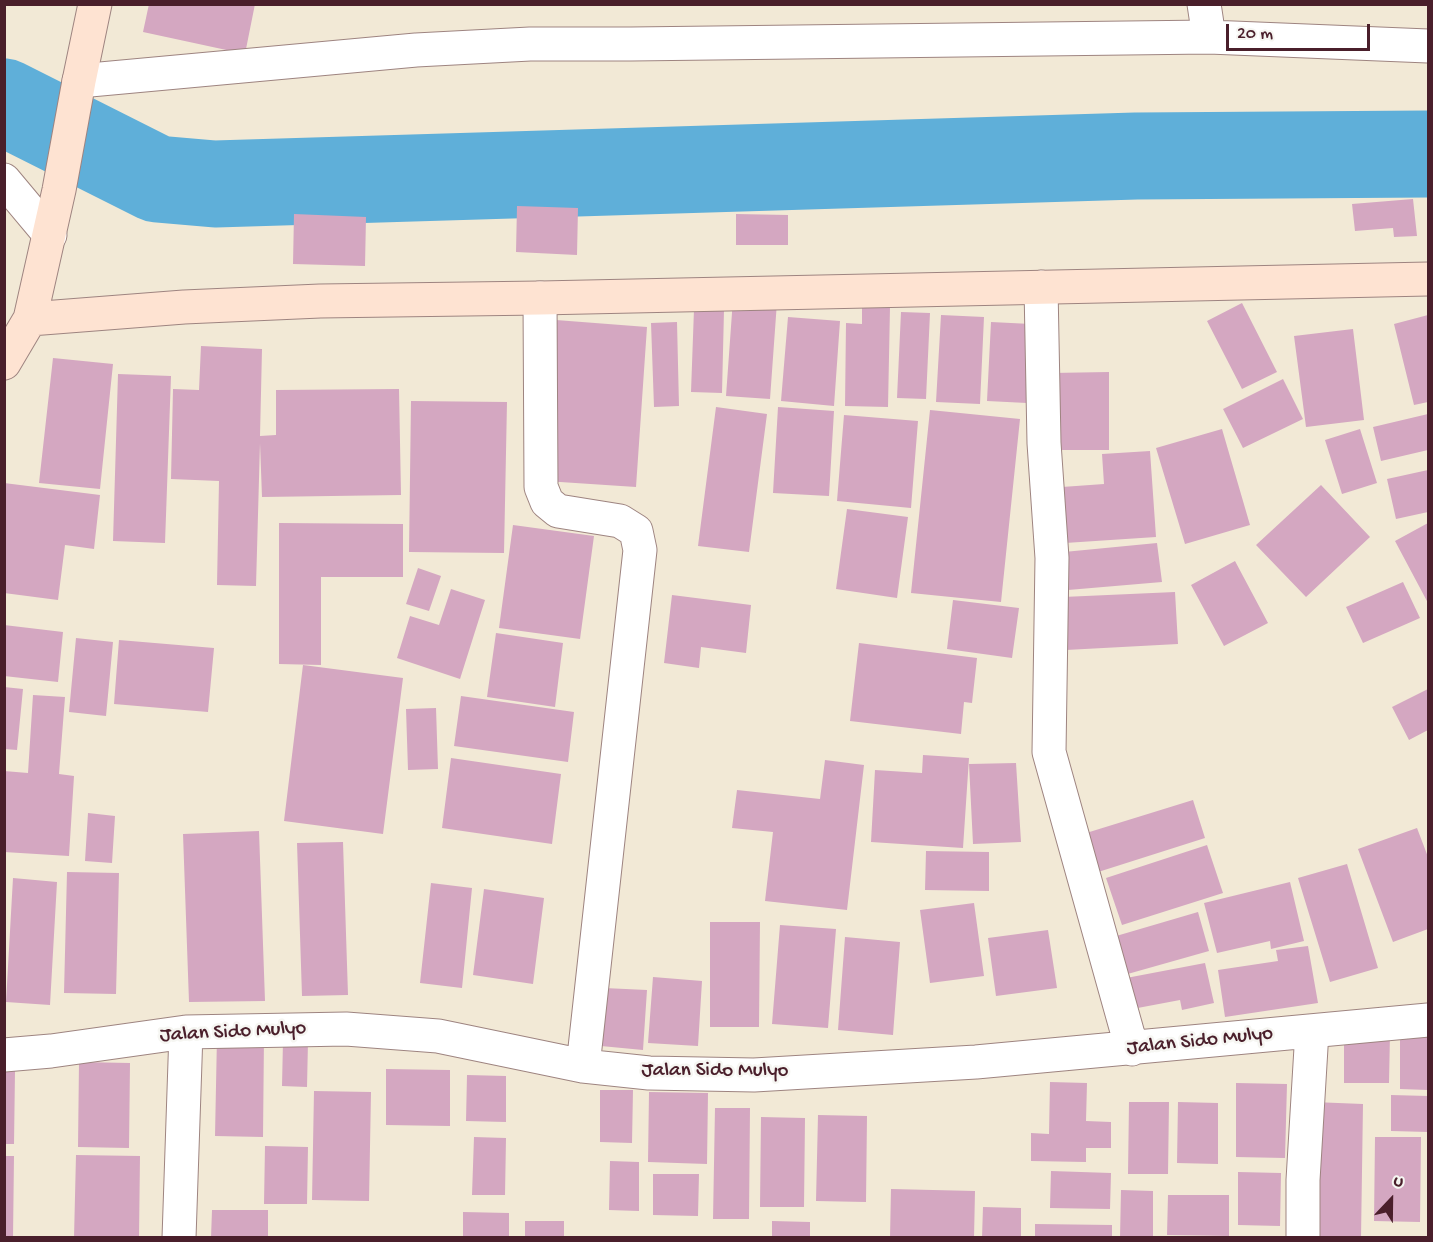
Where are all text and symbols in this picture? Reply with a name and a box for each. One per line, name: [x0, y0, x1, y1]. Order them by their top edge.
scale bar: [1229, 12, 1373, 50]
text: 20 m: [1237, 24, 1273, 45]
street label: Jalan Sido Mulyo: [159, 1017, 307, 1049]
street label: Jalan Sido Mulyo: [1126, 1022, 1274, 1062]
street label: Jalan Sido Mulyo: [642, 1059, 788, 1085]
north arrow: [1361, 1170, 1421, 1230]
text: U: [1390, 1172, 1406, 1193]

